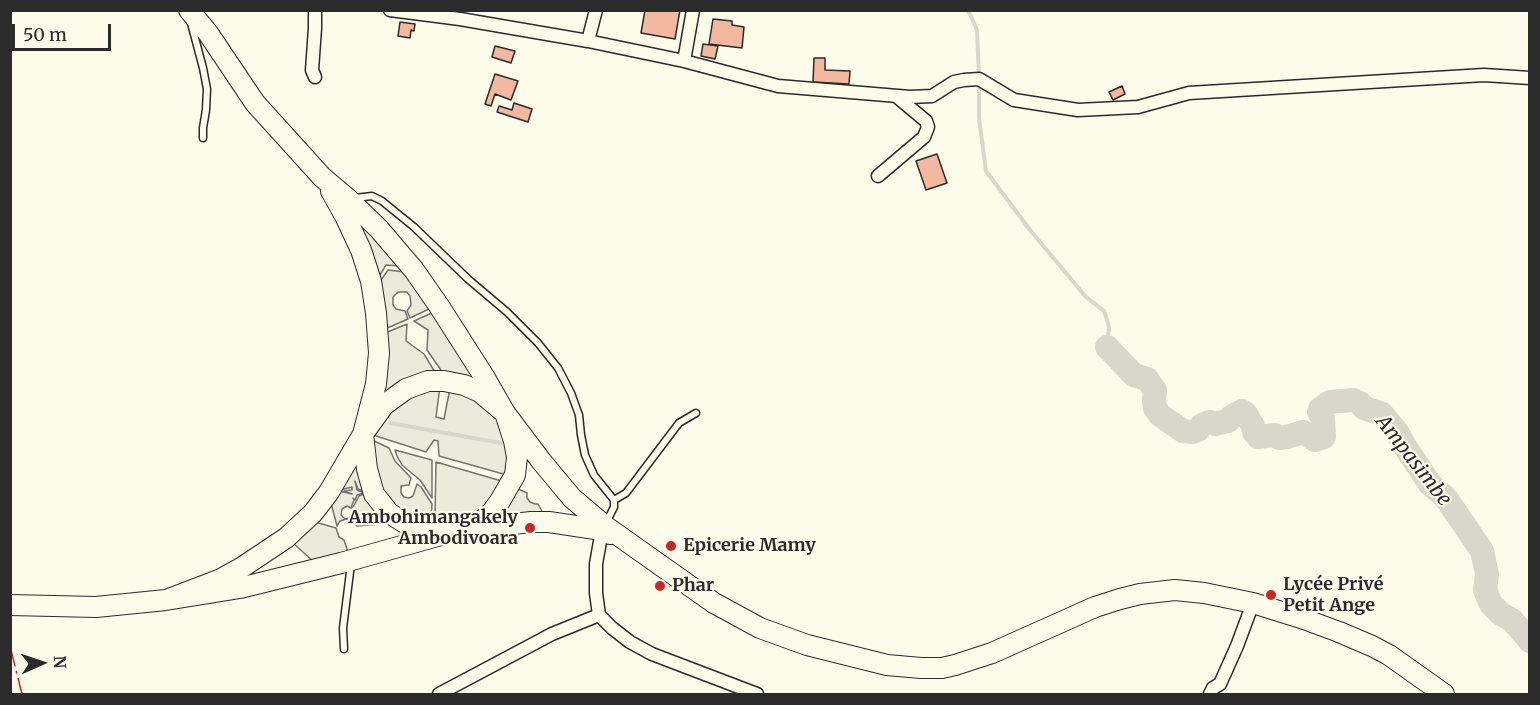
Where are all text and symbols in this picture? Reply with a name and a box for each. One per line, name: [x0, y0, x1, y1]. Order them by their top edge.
scale bar: [15, 12, 114, 50]
text: 50 m: [23, 23, 67, 46]
water label: Ampasimbe: [1370, 411, 1456, 511]
place label: Ambohimangakely Ambodivoara: [348, 507, 518, 550]
marker: Ambohimangakely Ambodivoara: [523, 521, 537, 535]
place label: Epicerie Mamy: [683, 535, 816, 557]
marker: Epicerie Mamy: [664, 539, 678, 553]
place label: Lycée Privé Petit Ange: [1283, 574, 1383, 616]
place label: Phar: [672, 575, 714, 597]
marker: Phar: [653, 579, 667, 593]
marker: Lycée Privé Petit Ange: [1264, 588, 1278, 602]
north arrow: [12, 633, 72, 693]
text: N: [50, 655, 70, 669]

